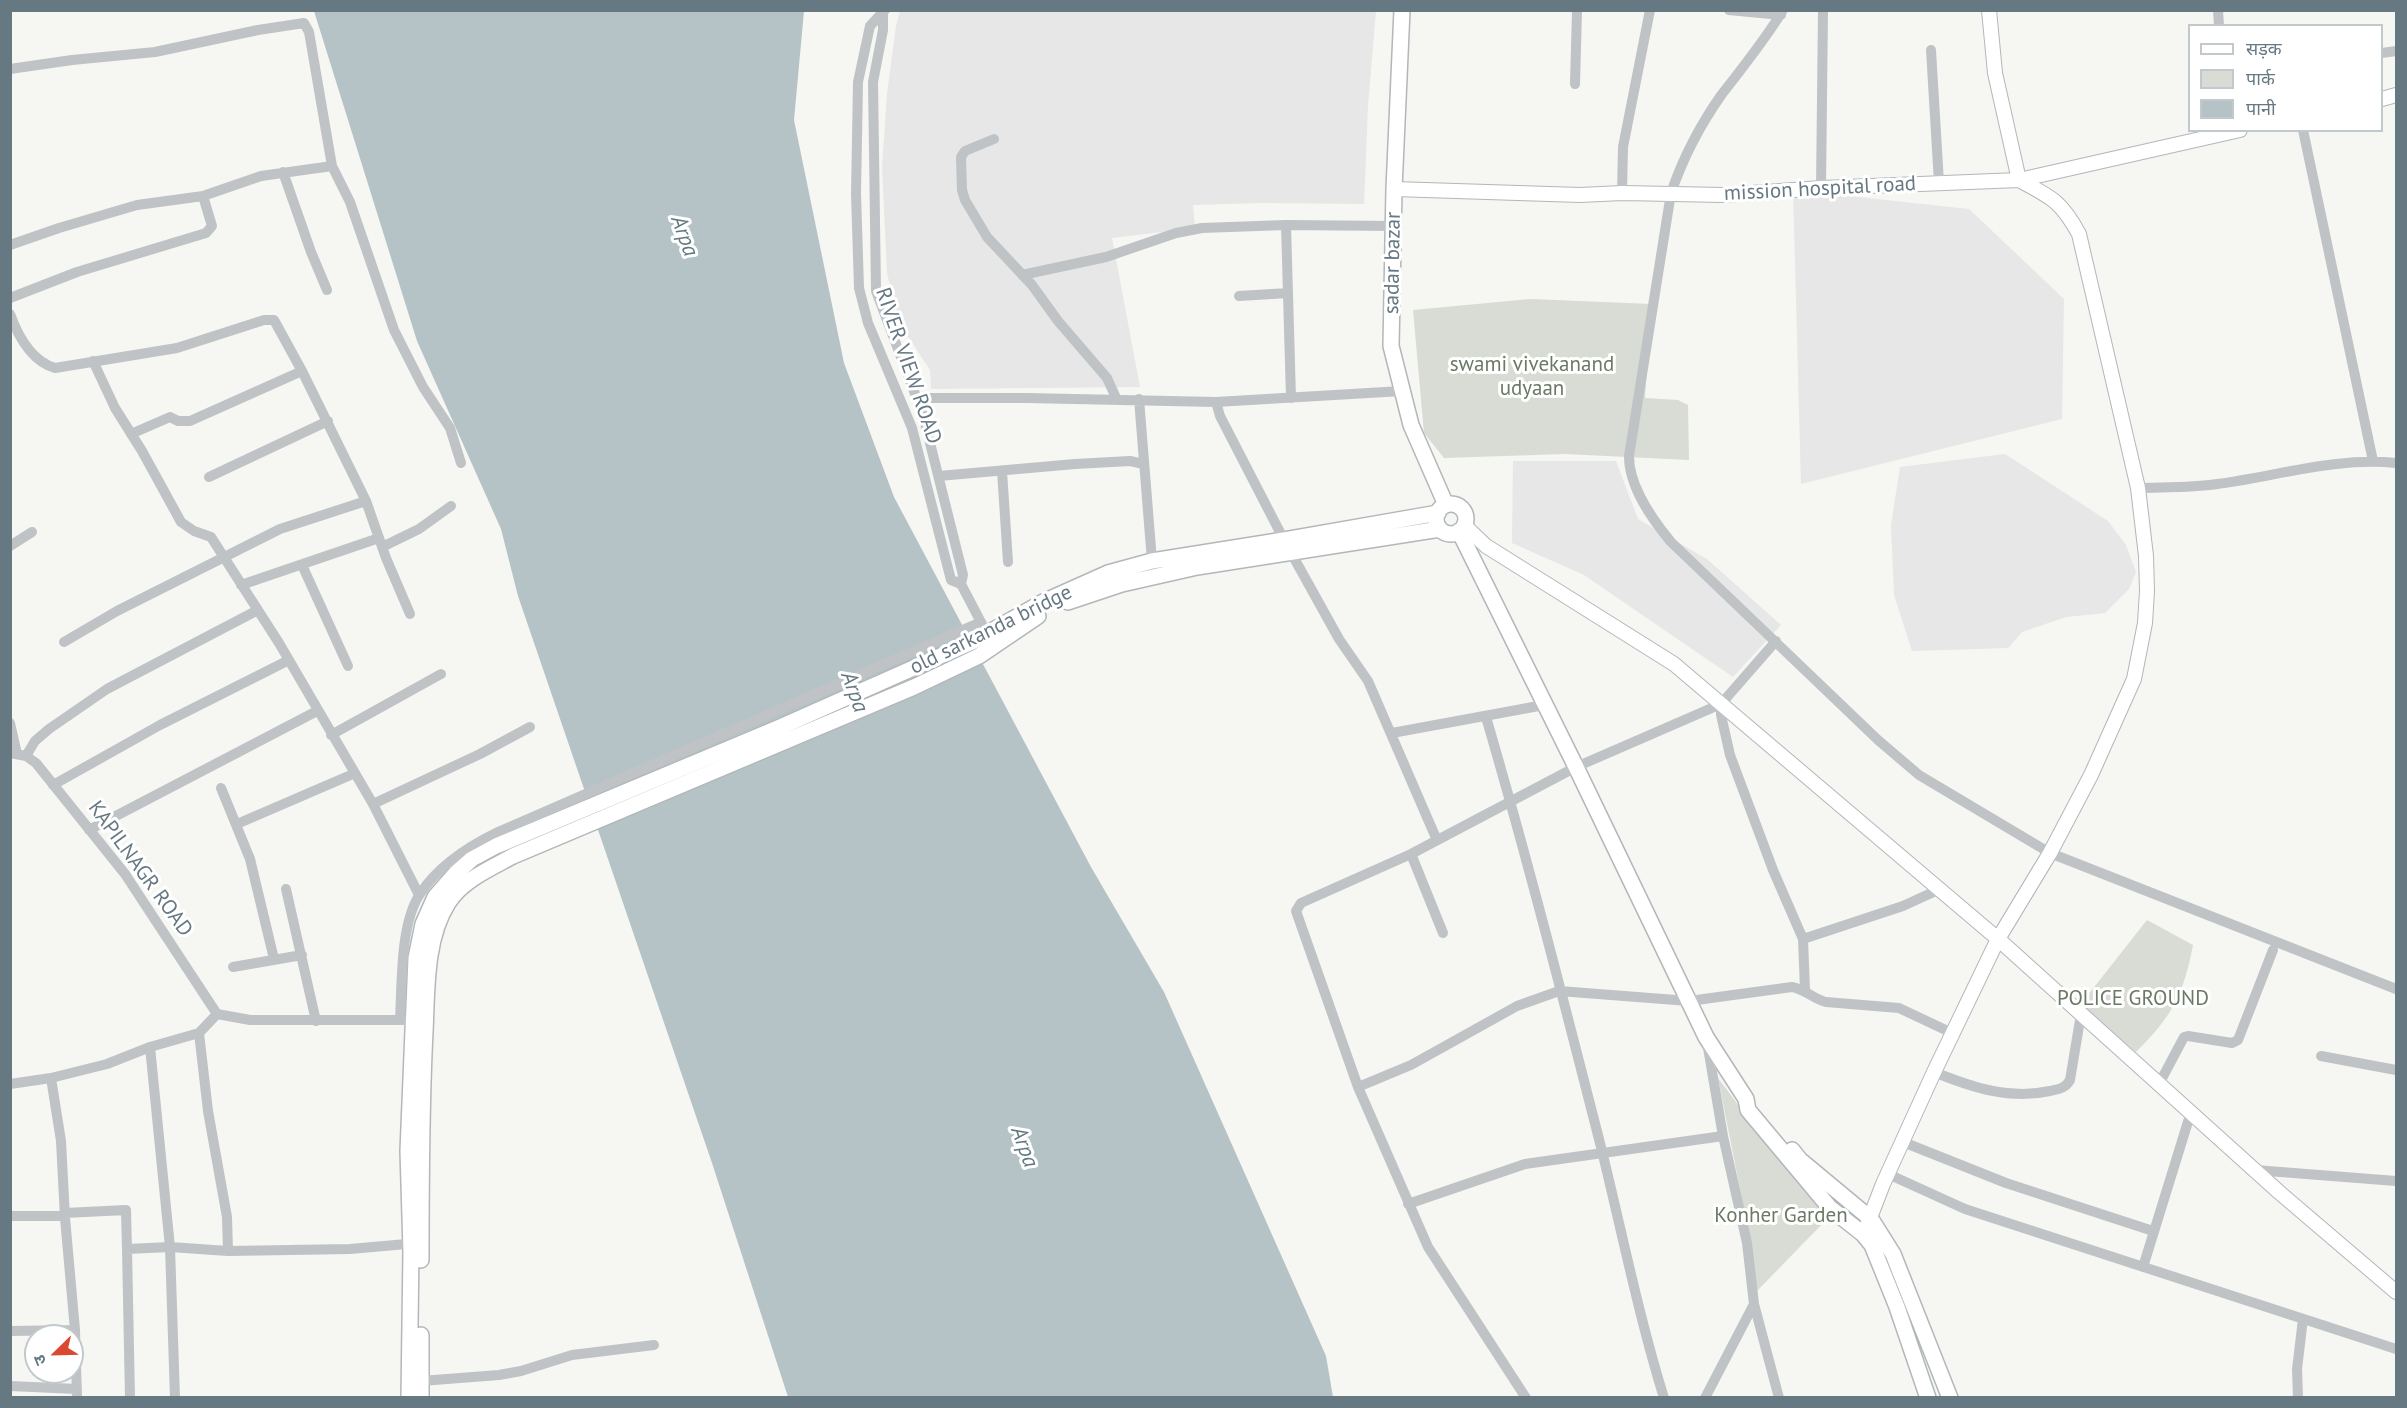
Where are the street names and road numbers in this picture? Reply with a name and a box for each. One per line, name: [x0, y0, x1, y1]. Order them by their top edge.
street label: mission hospital road: [1723, 171, 1917, 207]
street label: sadar bazar: [1380, 212, 1406, 314]
street label: RIVER VIEW ROAD: [869, 285, 947, 447]
street label: old sarkanda bridge: [906, 580, 1076, 680]
street label: KAPILNAGR ROAD: [82, 796, 198, 942]

